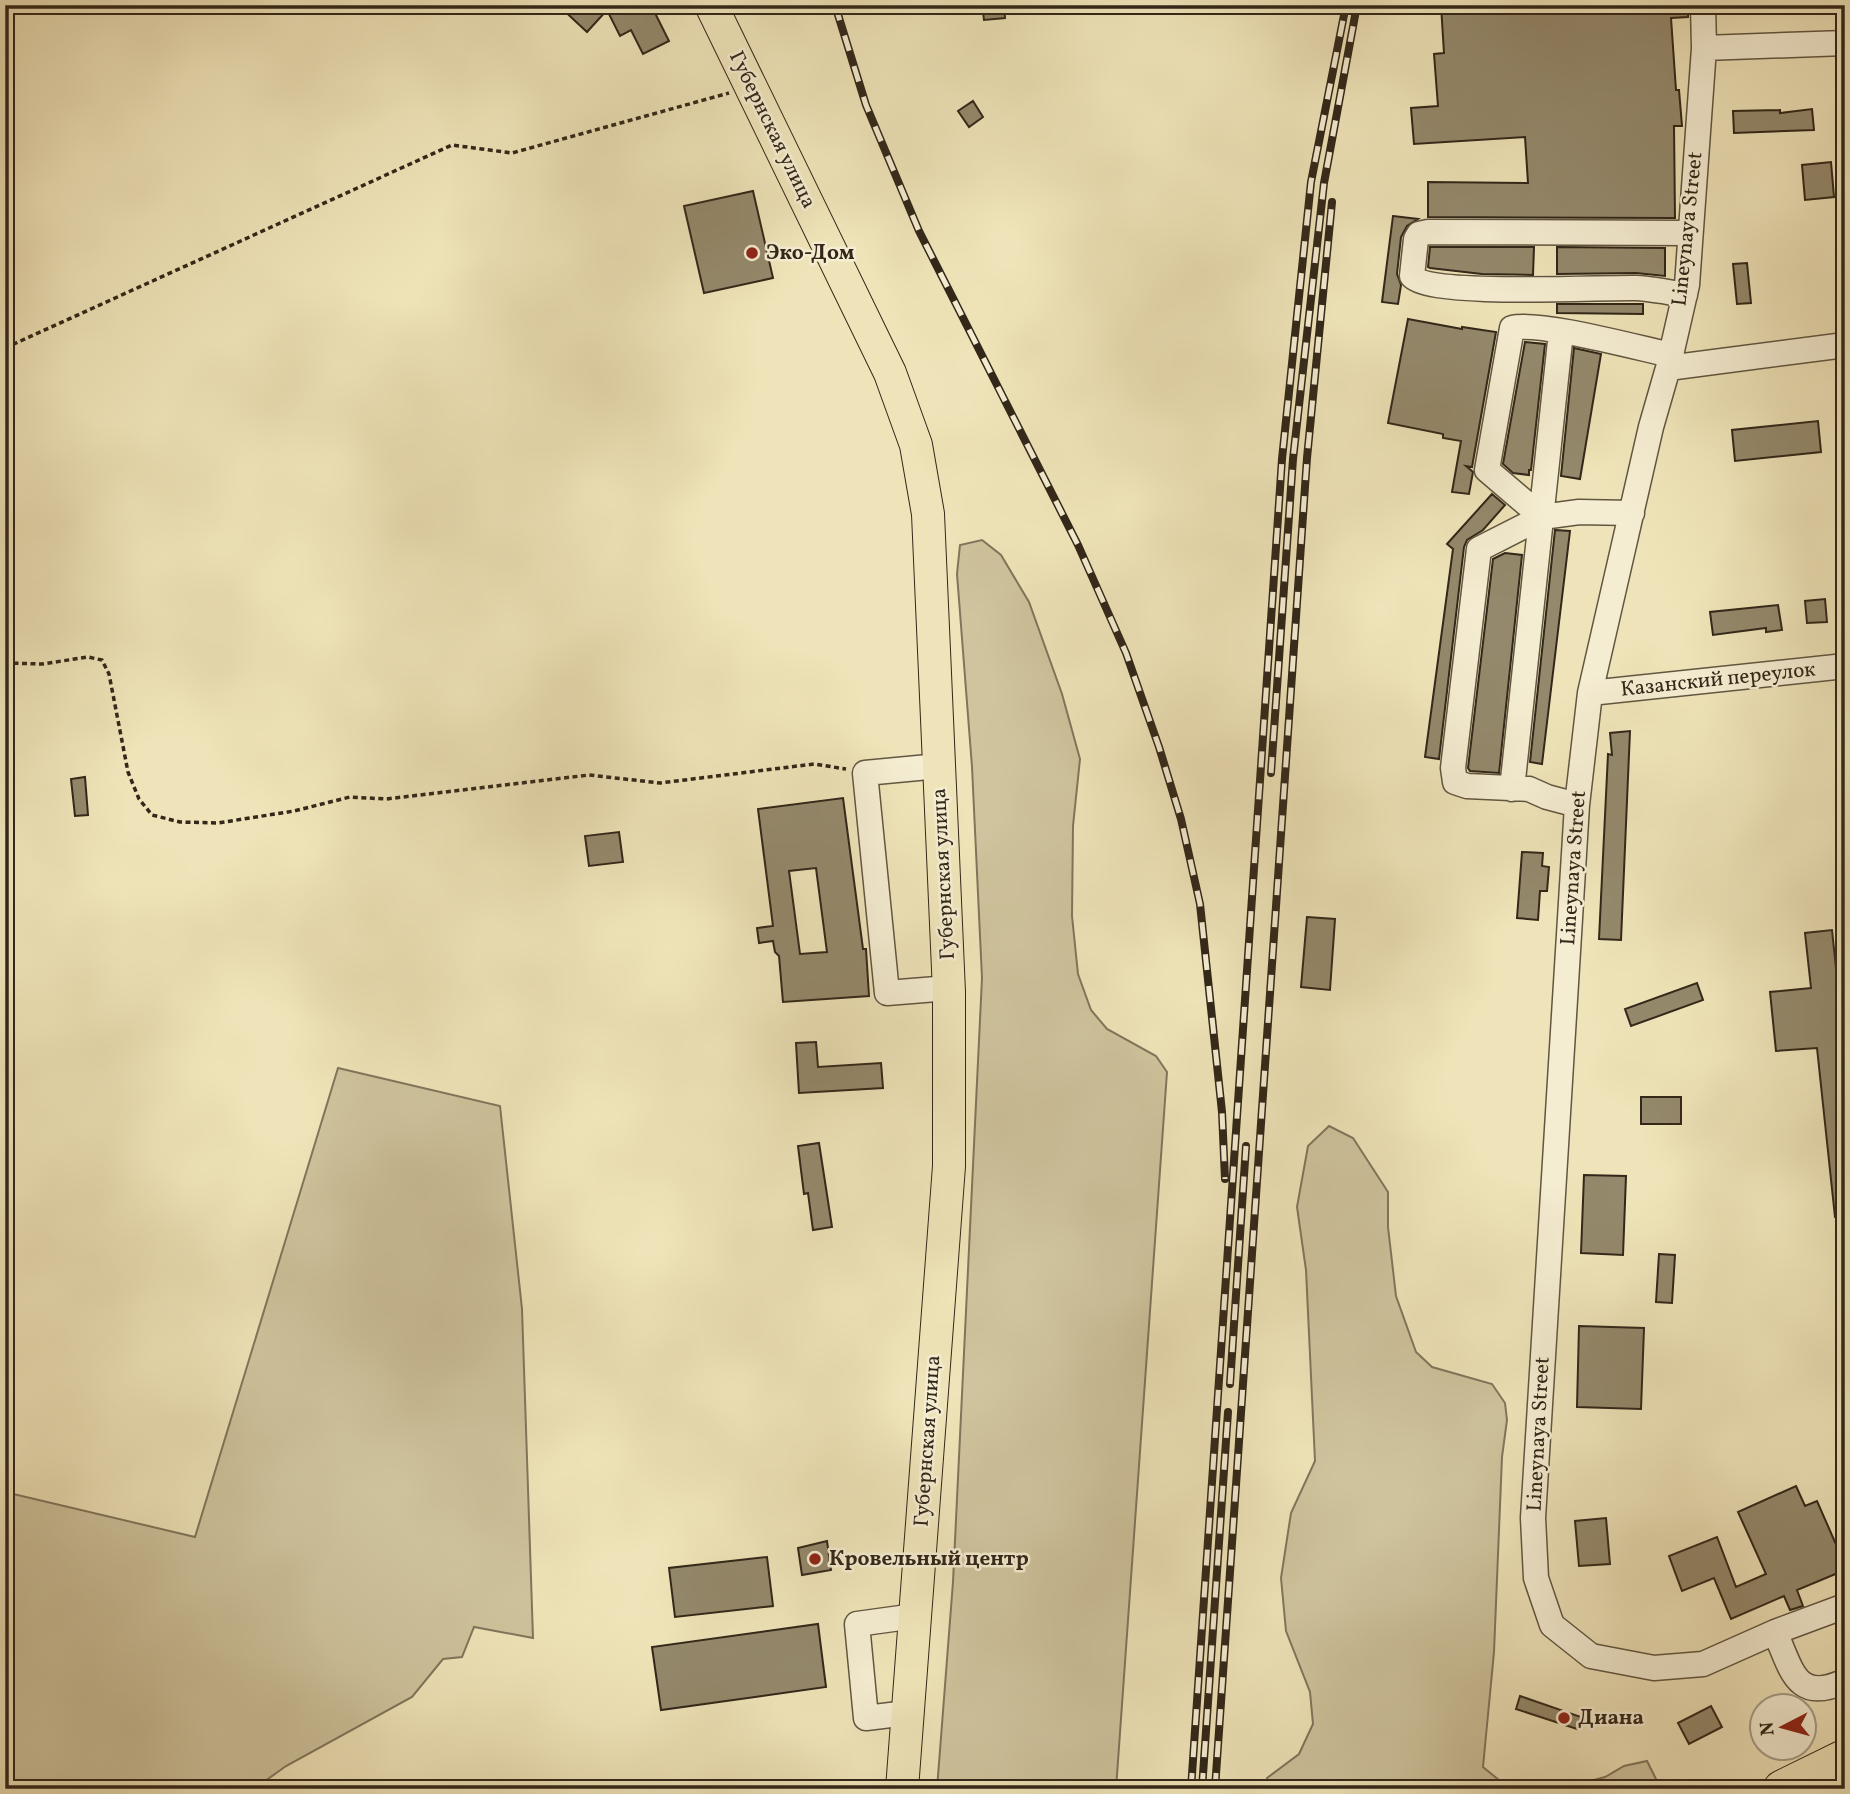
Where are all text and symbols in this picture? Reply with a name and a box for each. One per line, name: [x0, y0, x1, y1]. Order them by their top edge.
street label: Губернская улица: [721, 46, 823, 214]
street label: Lineynaya Street: [1665, 150, 1711, 308]
place label: Эко-Дом: [766, 239, 855, 268]
marker: Эко-Дом: [744, 245, 760, 261]
street label: Казанский переулок: [1619, 655, 1817, 705]
street label: Губернская улица: [925, 787, 963, 961]
street label: Lineynaya Street: [1554, 790, 1594, 946]
street label: Губернская улица: [908, 1354, 948, 1528]
street label: Lineynaya Street: [1520, 1356, 1558, 1512]
place label: Кровельный центр: [829, 1545, 1029, 1574]
marker: Кровельный центр: [807, 1551, 823, 1567]
north arrow: [1748, 1692, 1818, 1762]
place label: Диана: [1578, 1704, 1644, 1733]
marker: Диана: [1556, 1710, 1572, 1726]
text: N: [1754, 1720, 1782, 1737]

